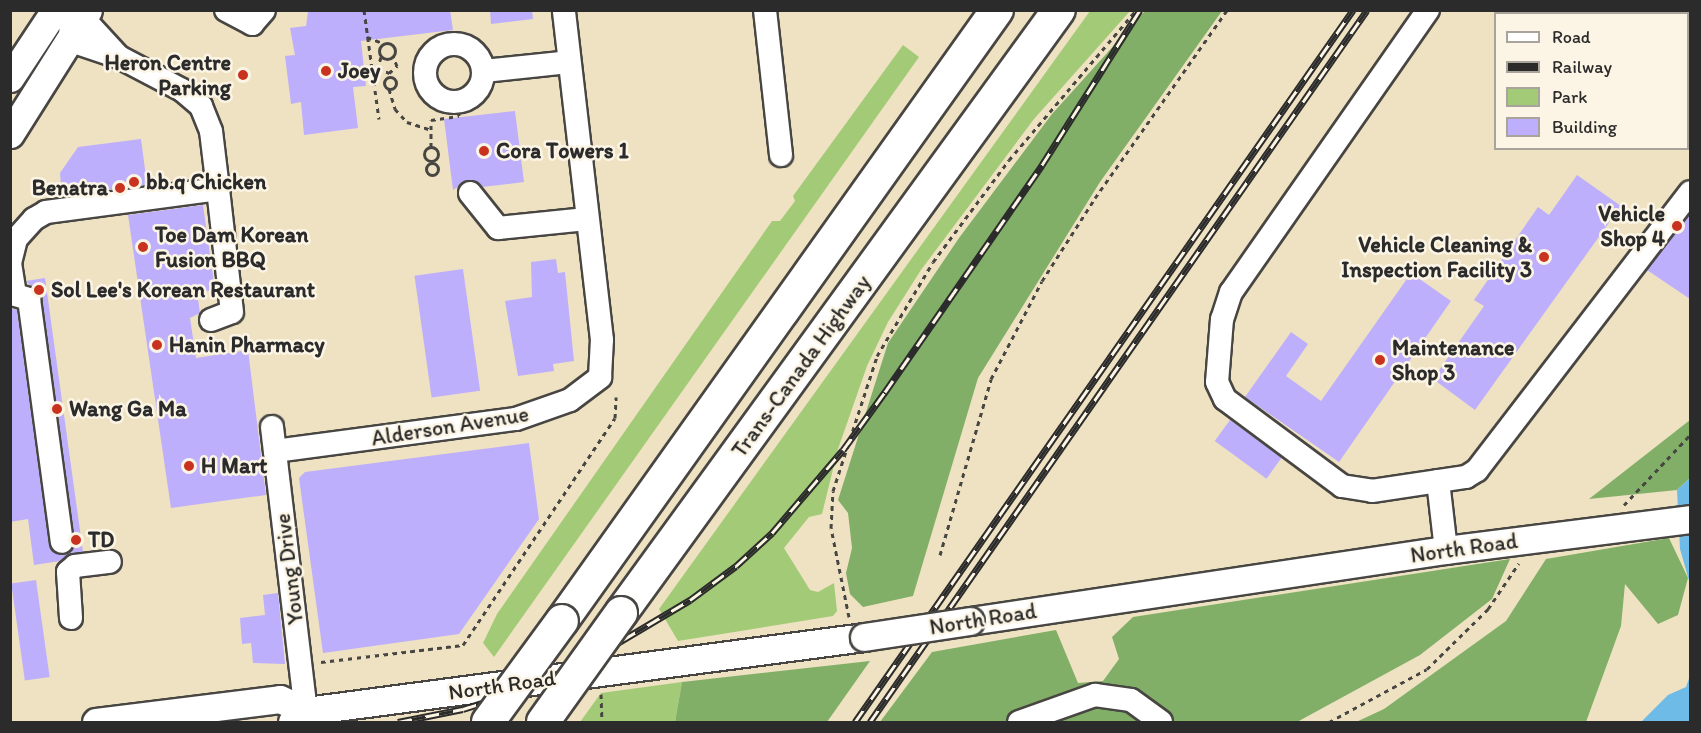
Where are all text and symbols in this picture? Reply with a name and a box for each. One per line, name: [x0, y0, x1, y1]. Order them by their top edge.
legend: [1494, 12, 1689, 150]
text: Road: [1552, 26, 1591, 48]
place label: Heron Centre Parking: [104, 49, 231, 100]
text: Railway: [1552, 56, 1612, 78]
place label: Joey: [338, 58, 380, 84]
marker: Joey: [319, 64, 333, 78]
marker: Heron Centre Parking: [236, 68, 250, 82]
text: Park: [1552, 86, 1587, 108]
text: Building: [1552, 116, 1617, 138]
place label: Cora Towers 1: [496, 138, 626, 164]
marker: Cora Towers 1: [477, 144, 491, 158]
place label: bb.q Chicken: [146, 169, 266, 195]
place label: Benatra: [32, 175, 108, 201]
marker: bb.q Chicken: [127, 175, 141, 189]
marker: Benatra: [113, 181, 127, 195]
place label: Vehicle Shop 4: [1598, 200, 1665, 252]
marker: Vehicle Shop 4: [1670, 219, 1684, 233]
place label: Toe Dam Korean Fusion BBQ: [155, 221, 309, 272]
place label: Vehicle Cleaning & Inspection Facility 3: [1341, 231, 1532, 282]
marker: Toe Dam Korean Fusion BBQ: [136, 240, 150, 254]
marker: Vehicle Cleaning & Inspection Facility 3: [1537, 250, 1551, 264]
street label: Trans-Canada Highway: [726, 270, 876, 462]
place label: Sol Lee's Korean Restaurant: [51, 277, 315, 303]
marker: Sol Lee's Korean Restaurant: [32, 283, 46, 297]
place label: Hanin Pharmacy: [169, 332, 325, 358]
place label: Maintenance Shop 3: [1392, 334, 1514, 386]
marker: Hanin Pharmacy: [150, 338, 164, 352]
marker: Maintenance Shop 3: [1373, 353, 1387, 367]
place label: Wang Ga Ma: [69, 396, 187, 422]
street label: Alderson Avenue: [370, 401, 530, 451]
marker: Wang Ga Ma: [50, 402, 64, 416]
place label: H Mart: [201, 453, 267, 479]
marker: H Mart: [182, 459, 196, 473]
street label: Young Drive: [269, 512, 309, 626]
place label: TD: [88, 527, 114, 553]
street label: North Road: [1409, 527, 1519, 569]
marker: TD: [69, 533, 83, 547]
street label: North Road: [928, 598, 1038, 640]
street label: North Road: [447, 664, 557, 706]

